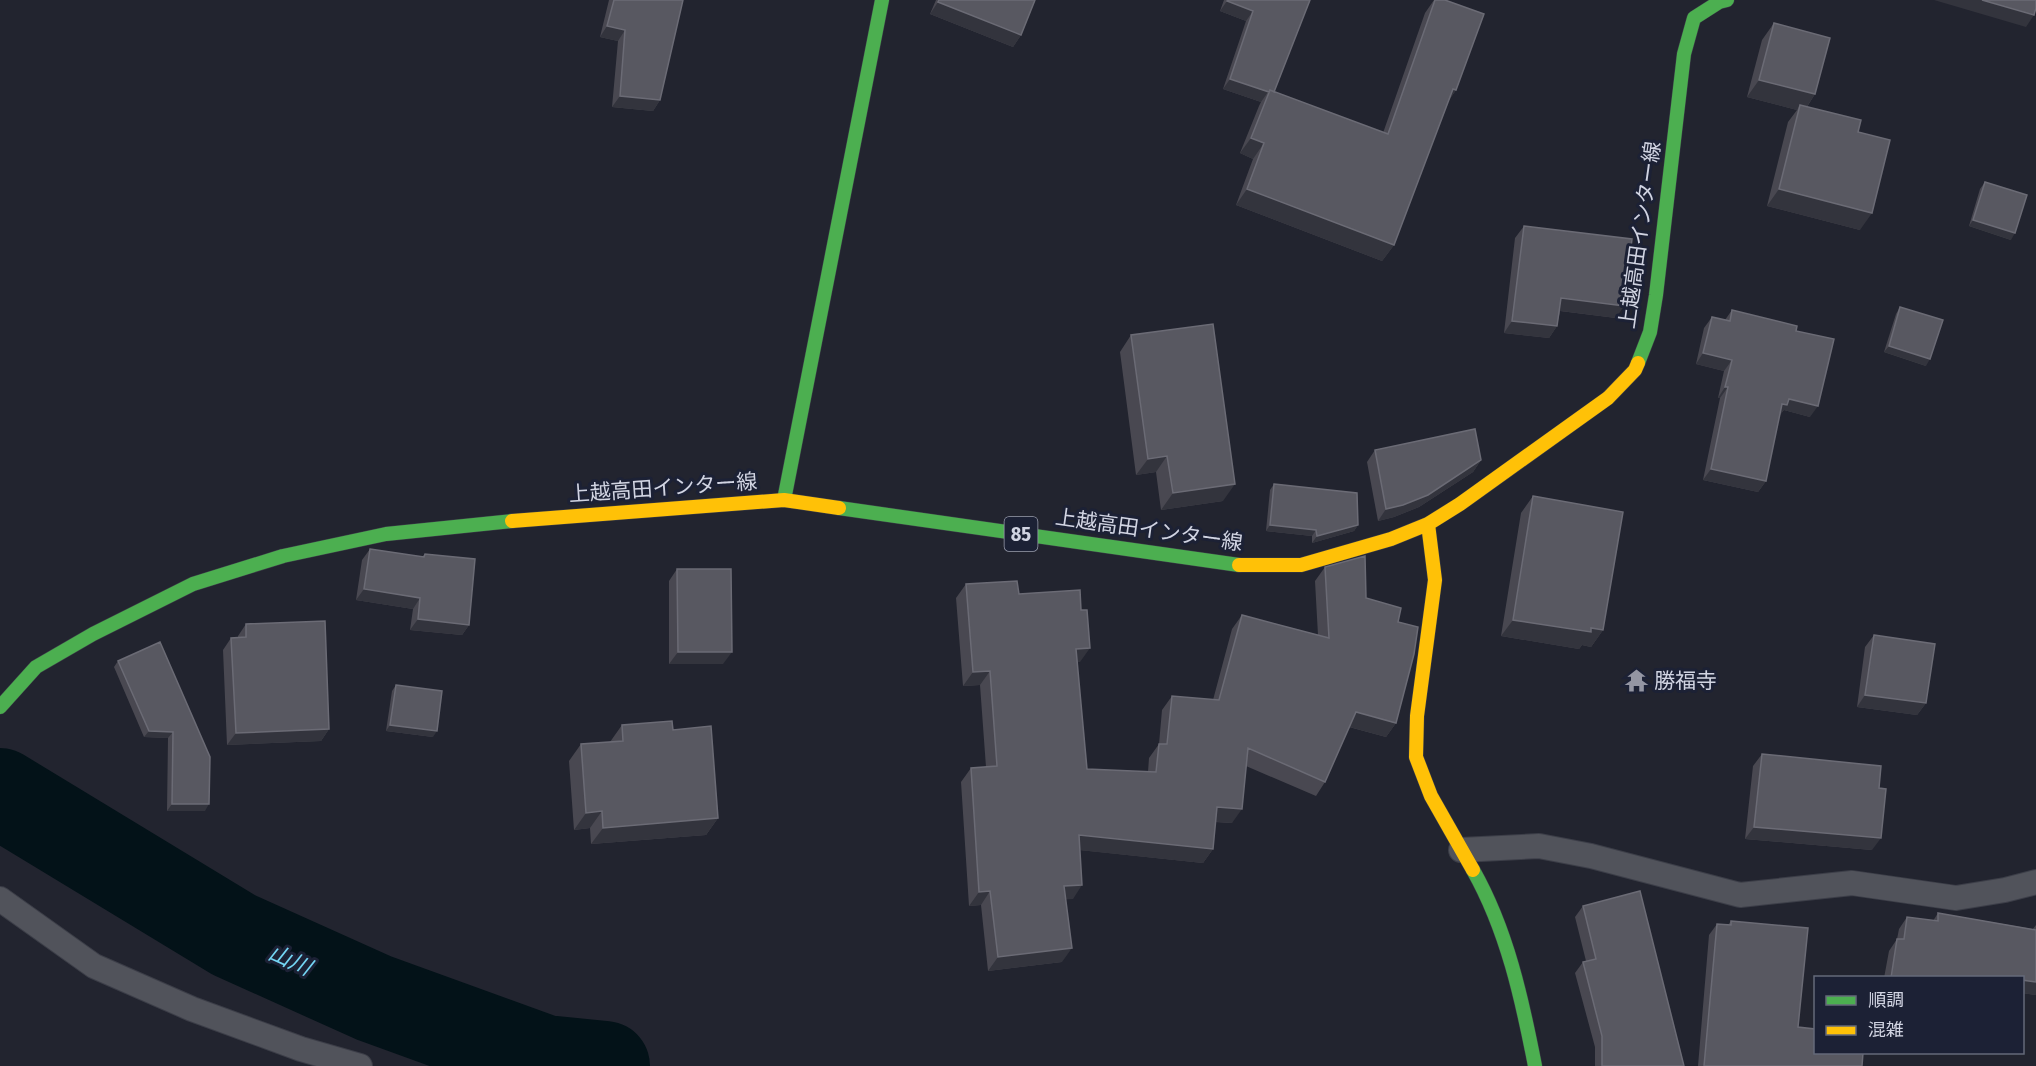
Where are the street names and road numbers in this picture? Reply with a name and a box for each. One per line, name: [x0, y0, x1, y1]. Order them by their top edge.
street label: 上越高田インター線: [1614, 140, 1666, 330]
street label: 上越高田インター線: [568, 468, 758, 508]
street label: 上越高田インター線: [1054, 504, 1244, 556]
road number: 85: [1004, 517, 1038, 551]

